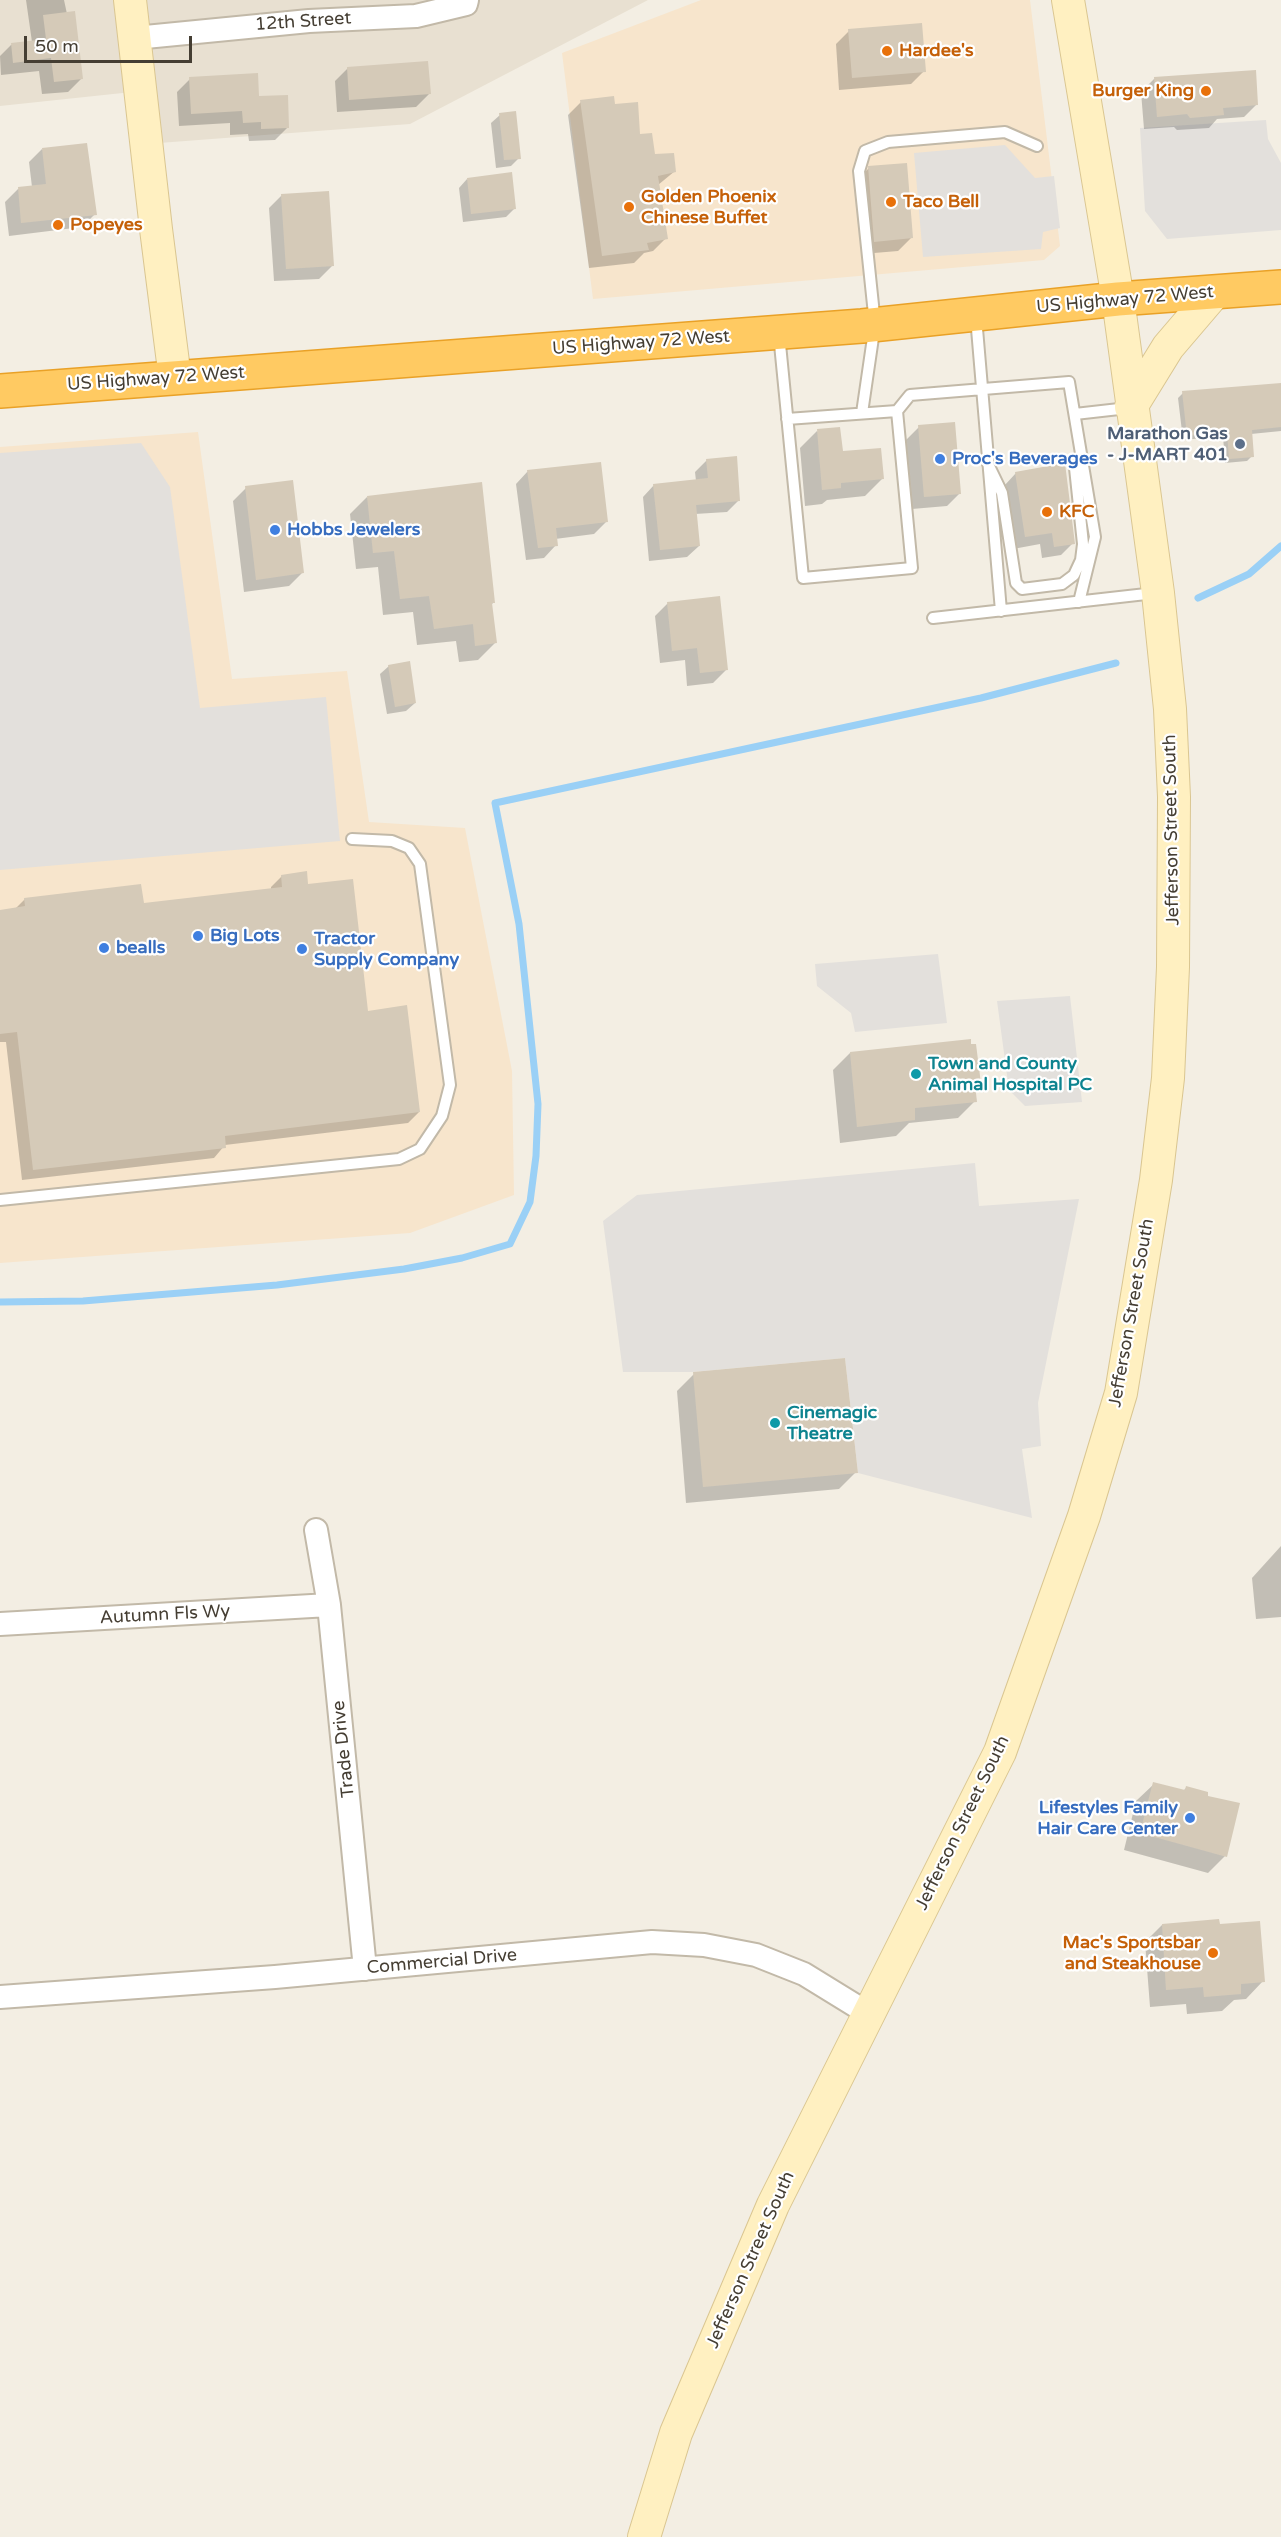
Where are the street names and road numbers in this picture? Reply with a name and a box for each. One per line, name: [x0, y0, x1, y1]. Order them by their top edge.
street label: 12th Street: [254, 8, 352, 36]
street label: US Highway 72 West: [1035, 281, 1215, 319]
street label: US Highway 72 West: [551, 326, 731, 360]
street label: US Highway 72 West: [66, 362, 246, 396]
street label: Jefferson Street South: [1160, 734, 1184, 926]
street label: Jefferson Street South: [1105, 1217, 1159, 1409]
street label: Autumn Fls Wy: [99, 1601, 231, 1629]
street label: Trade Drive: [328, 1699, 360, 1799]
street label: Jefferson Street South: [911, 1732, 1015, 1914]
street label: Commercial Drive: [366, 1945, 518, 1979]
street label: Jefferson Street South: [702, 2168, 800, 2352]

